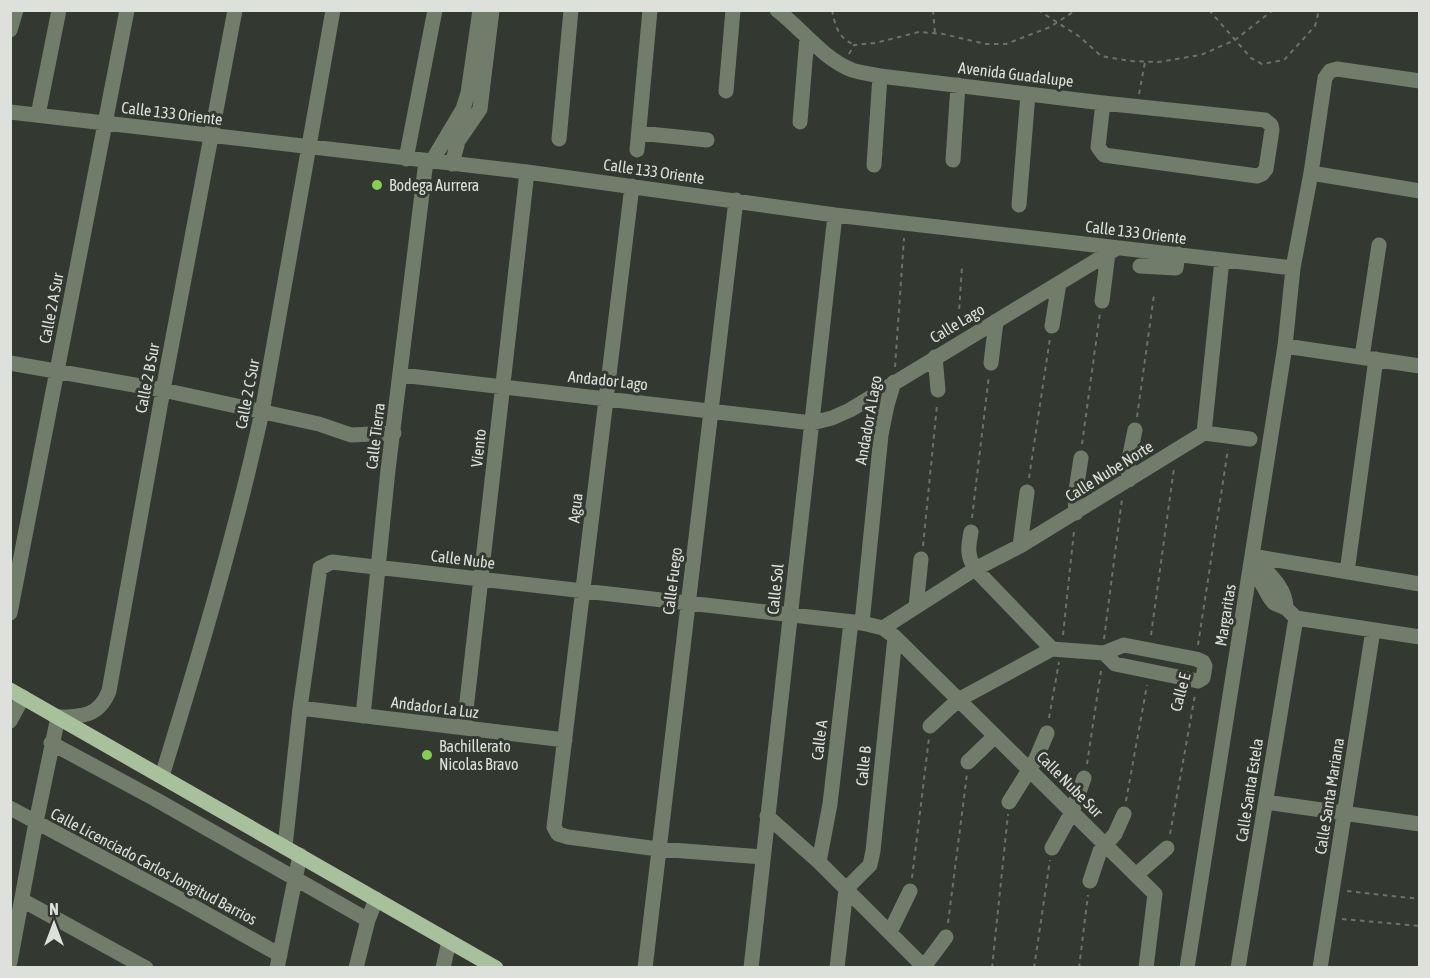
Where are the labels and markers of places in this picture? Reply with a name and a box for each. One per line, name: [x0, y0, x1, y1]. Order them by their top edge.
place label: Bodega Aurrera: [389, 176, 479, 195]
marker: Bodega Aurrera: [370, 178, 384, 192]
place label: Bachillerato Nicolas Bravo: [439, 737, 518, 773]
marker: Bachillerato Nicolas Bravo: [420, 748, 434, 762]

